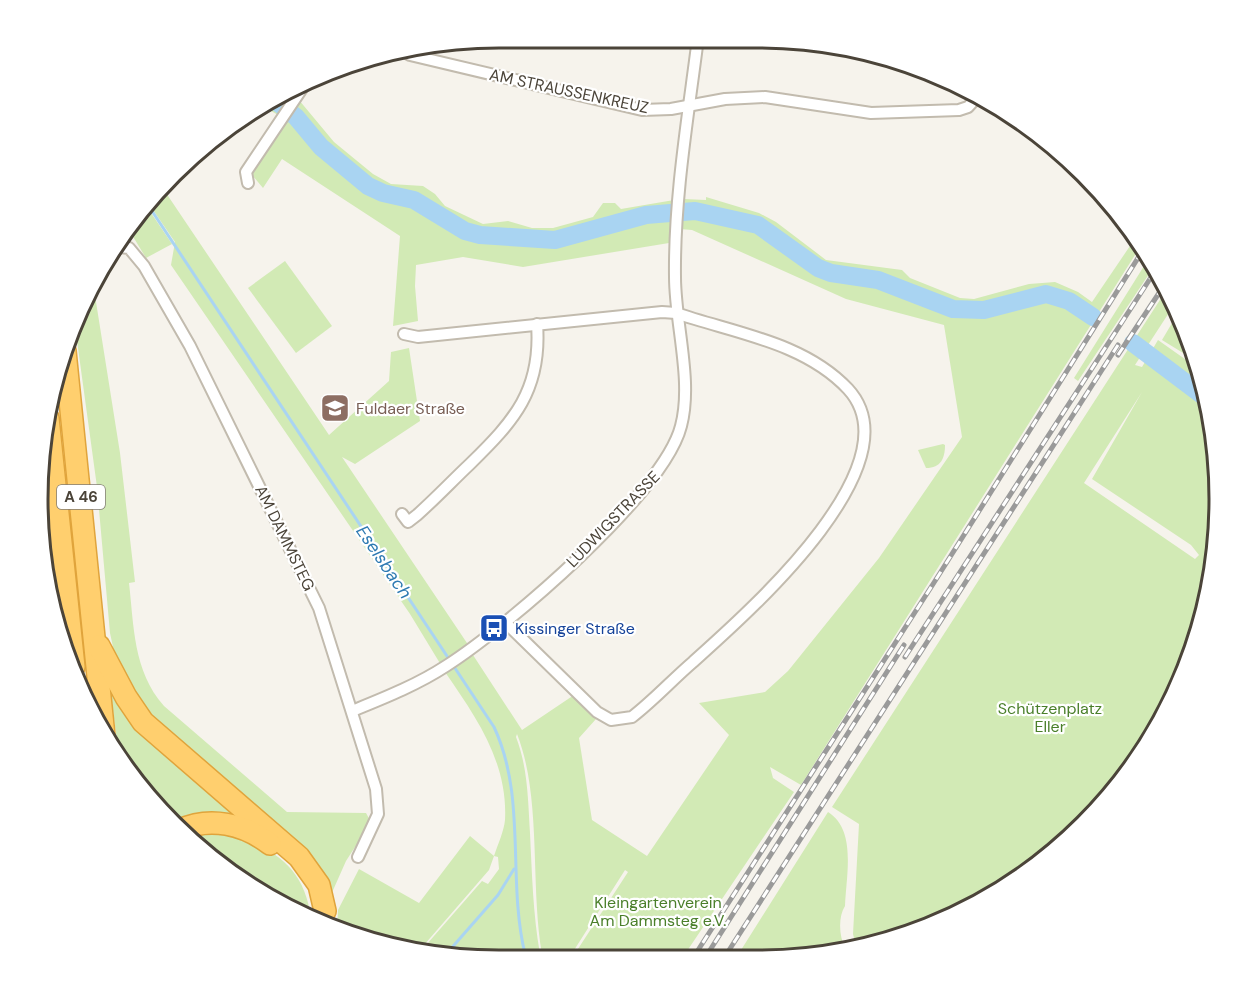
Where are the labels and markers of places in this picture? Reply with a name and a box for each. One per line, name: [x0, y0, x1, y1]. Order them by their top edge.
school or university icon: Fuldaer Straße: [319, 392, 351, 424]
place label: Fuldaer Straße: [356, 398, 465, 419]
bus stop icon: Kissinger Straße: [478, 612, 510, 644]
place label: Kissinger Straße: [515, 618, 635, 639]

